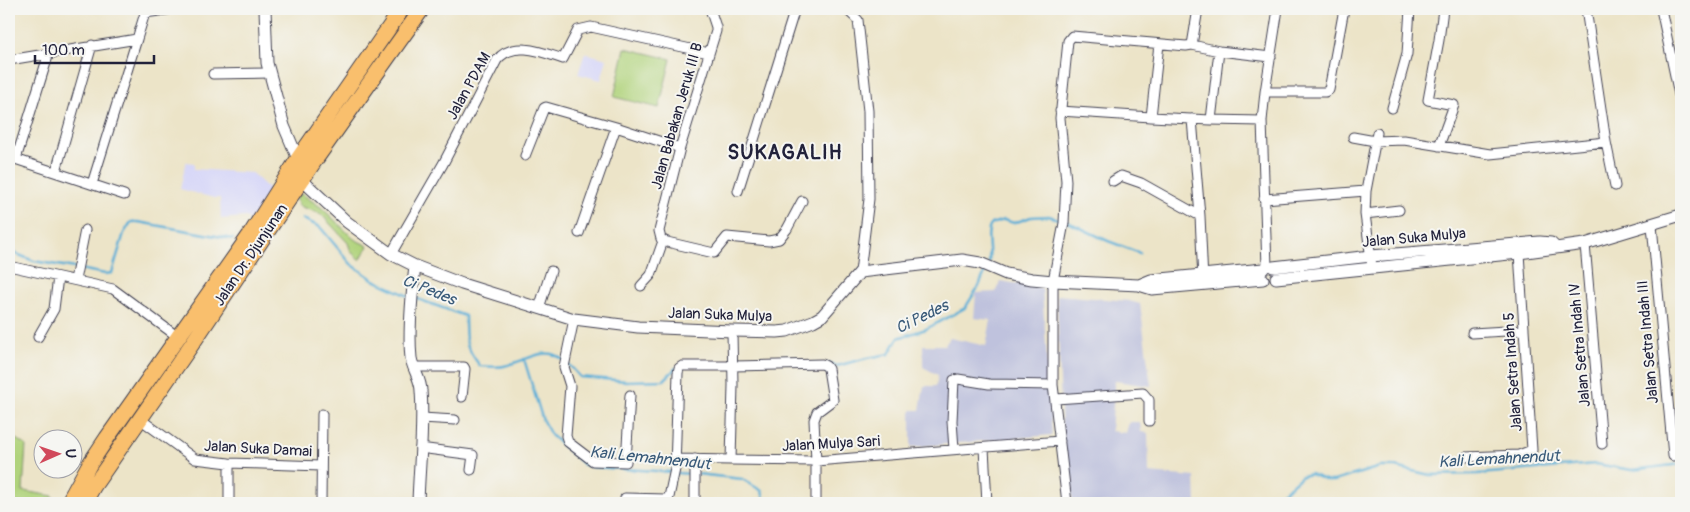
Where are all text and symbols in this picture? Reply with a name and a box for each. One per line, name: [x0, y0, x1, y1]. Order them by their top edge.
scale bar: [35, 32, 154, 64]
street label: Jalan Babakan Jeruk III B: [647, 40, 707, 192]
text: 100 m: [42, 41, 85, 60]
street label: Jalan PDAM: [443, 49, 495, 123]
district label: SUKAGALIH: [728, 140, 842, 165]
street label: Jalan Dr. Djunjunan: [210, 200, 292, 310]
street label: Jalan Suka Mulya: [1361, 224, 1467, 252]
water label: Ci Pedes: [399, 270, 460, 310]
street label: Jalan Setra Indah III: [1633, 280, 1663, 404]
street label: Jalan Setra Indah IV: [1565, 282, 1595, 408]
water label: Ci Pedes: [892, 295, 953, 338]
street label: Jalan Suka Mulya: [668, 304, 772, 326]
street label: Jalan Setra Indah 5: [1499, 312, 1527, 432]
north arrow: [32, 430, 82, 480]
street label: Jalan Mulya Sari: [781, 432, 881, 456]
street label: Jalan Suka Damai: [204, 437, 313, 461]
water label: Kali Lemahnendut: [589, 442, 713, 474]
water label: Kali Lemahnendut: [1438, 446, 1562, 472]
text: U: [62, 449, 79, 458]

